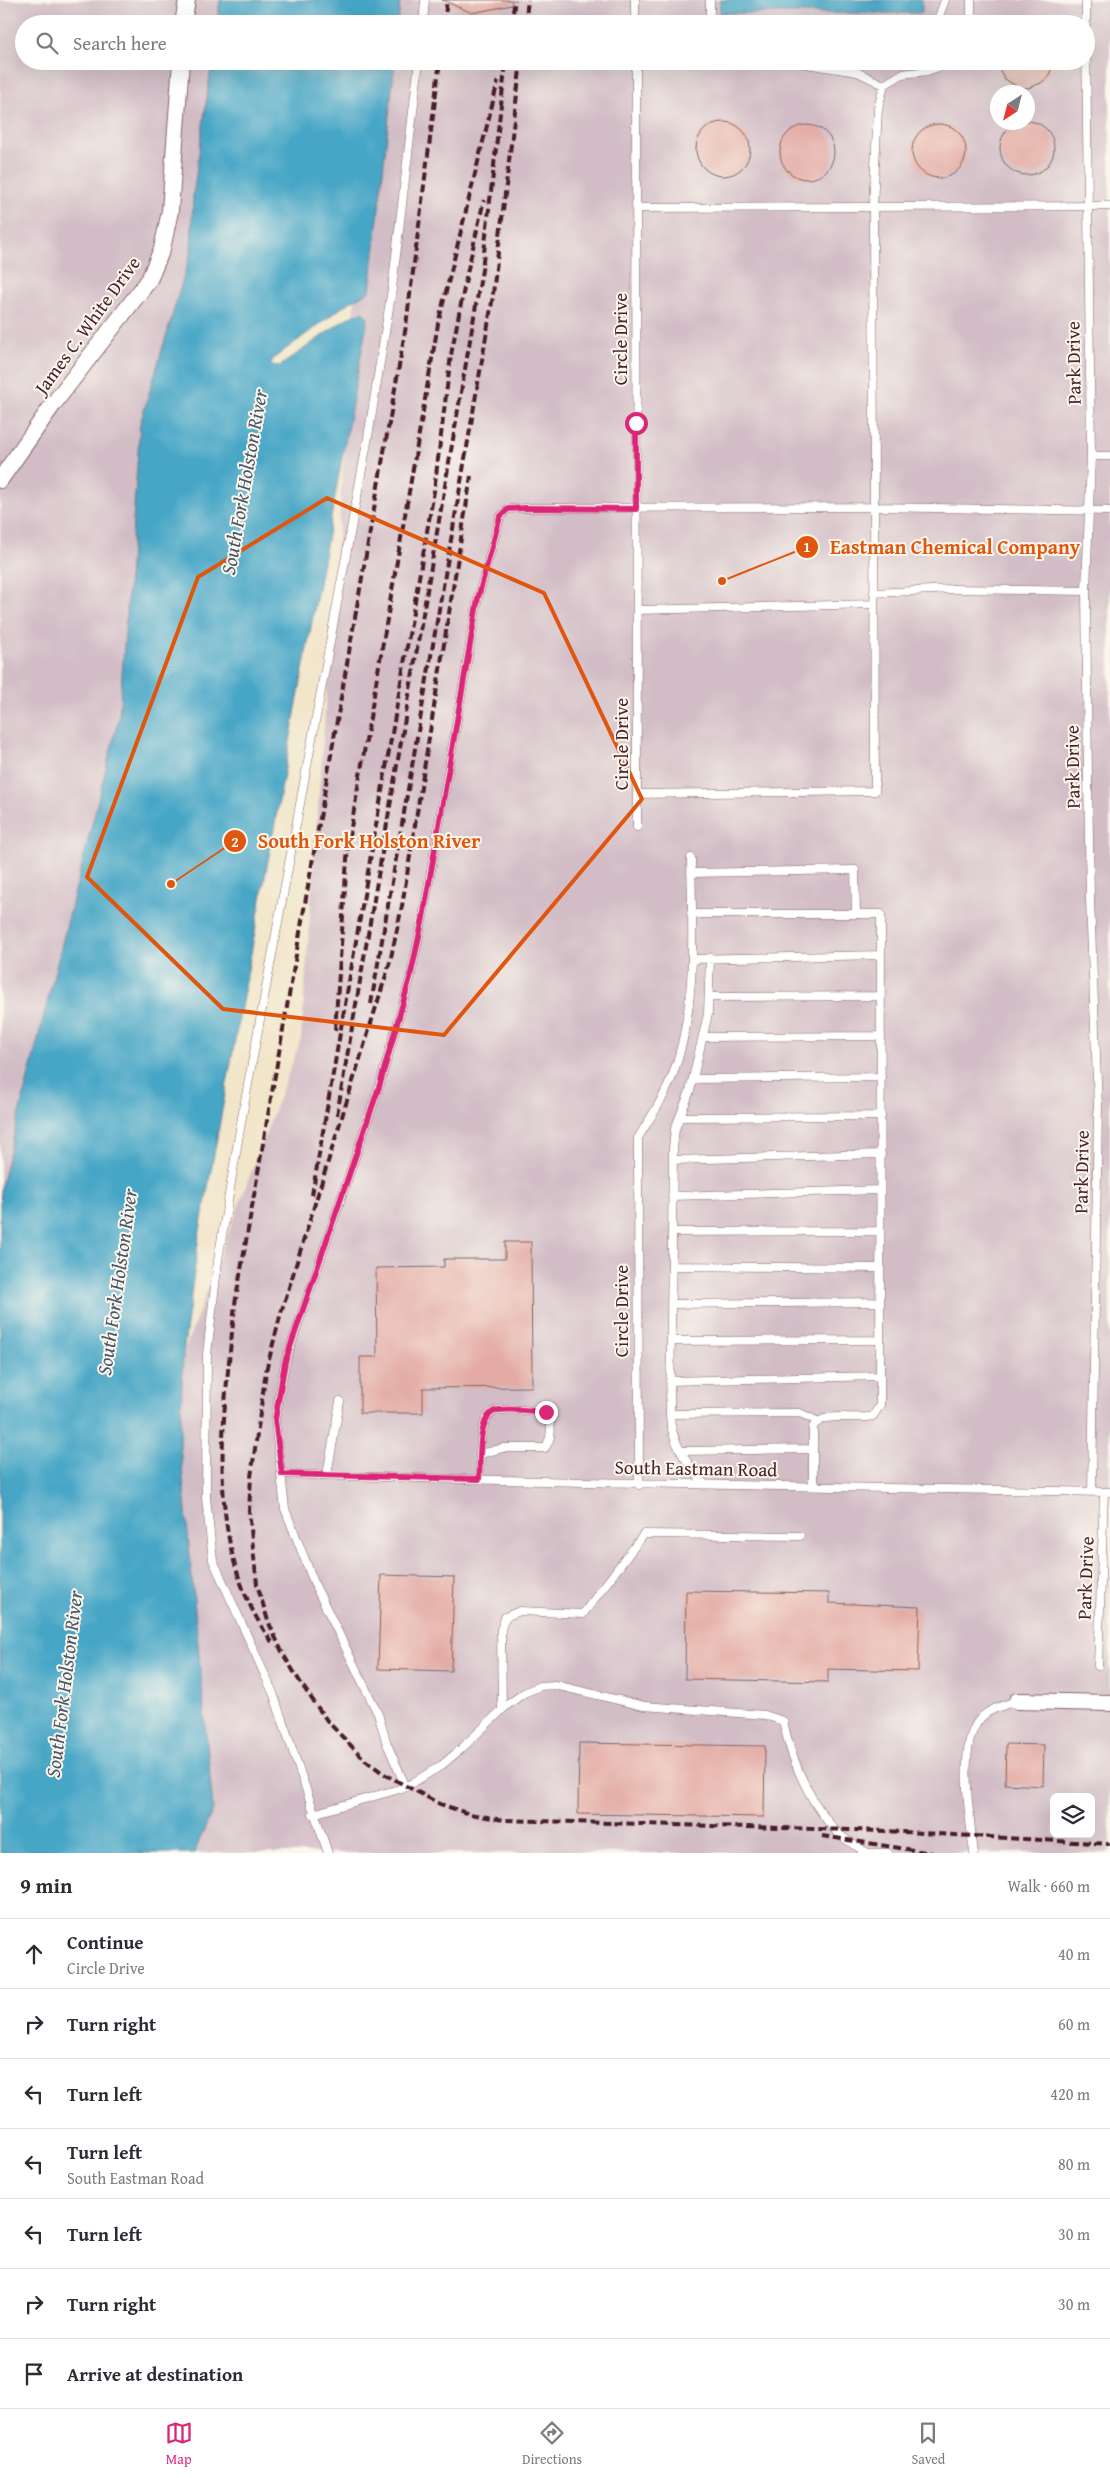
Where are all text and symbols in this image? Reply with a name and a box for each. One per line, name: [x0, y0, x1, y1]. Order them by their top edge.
search box: [15, 15, 1095, 70]
icon: search: [33, 29, 61, 57]
text: Search here: [73, 29, 167, 57]
north arrow: [990, 85, 1035, 130]
street label: James C. White Drive: [26, 250, 147, 402]
street label: Circle Drive: [606, 293, 634, 385]
street label: Park Drive: [1058, 321, 1088, 405]
water label: South Fork Holston River: [213, 386, 274, 577]
route start: [625, 412, 648, 435]
callout: Eastman Chemical Company: [795, 530, 1089, 565]
text: Eastman Chemical Company: [830, 532, 1081, 561]
text: 1: [803, 536, 811, 557]
street label: Circle Drive: [607, 698, 635, 790]
street label: Park Drive: [1057, 725, 1087, 809]
callout: South Fork Holston River: [223, 824, 491, 859]
text: South Fork Holston River: [258, 826, 480, 855]
text: 2: [231, 831, 239, 852]
street label: Park Drive: [1066, 1130, 1096, 1214]
water label: South Fork Holston River: [89, 1186, 144, 1377]
street label: Circle Drive: [607, 1265, 635, 1357]
route end: [535, 1401, 558, 1424]
street label: South Eastman Road: [614, 1453, 778, 1483]
street label: Park Drive: [1070, 1536, 1100, 1620]
water label: South Fork Holston River: [38, 1588, 89, 1779]
map controls: [1050, 1793, 1095, 1838]
button: layers: [1050, 1793, 1095, 1838]
text: 9 min: [20, 1870, 72, 1901]
text: Walk · 660 m: [1007, 1874, 1090, 1898]
text: Continue: [67, 1928, 144, 1956]
icon: ahead: [20, 1940, 48, 1968]
text: 40 m: [1058, 1942, 1090, 1966]
text: Circle Drive: [67, 1956, 145, 1980]
icon: right: [20, 2010, 48, 2038]
text: Turn right: [67, 2010, 156, 2038]
text: 60 m: [1058, 2012, 1090, 2036]
icon: left: [20, 2080, 48, 2108]
text: Turn left: [67, 2080, 142, 2108]
text: 420 m: [1050, 2082, 1090, 2106]
text: Turn left: [67, 2138, 142, 2166]
icon: left: [20, 2150, 48, 2178]
text: 80 m: [1058, 2152, 1090, 2176]
text: South Eastman Road: [67, 2166, 204, 2190]
icon: left: [20, 2220, 48, 2248]
text: Turn left: [67, 2220, 142, 2248]
text: 30 m: [1058, 2222, 1090, 2246]
icon: right: [20, 2290, 48, 2318]
text: Turn right: [67, 2290, 156, 2318]
text: 30 m: [1058, 2292, 1090, 2316]
icon: arrive: [20, 2360, 48, 2388]
text: Arrive at destination: [67, 2360, 243, 2388]
tab: Map: [165, 2419, 193, 2469]
tab: Directions: [522, 2419, 582, 2469]
tab: Saved: [911, 2419, 945, 2469]

